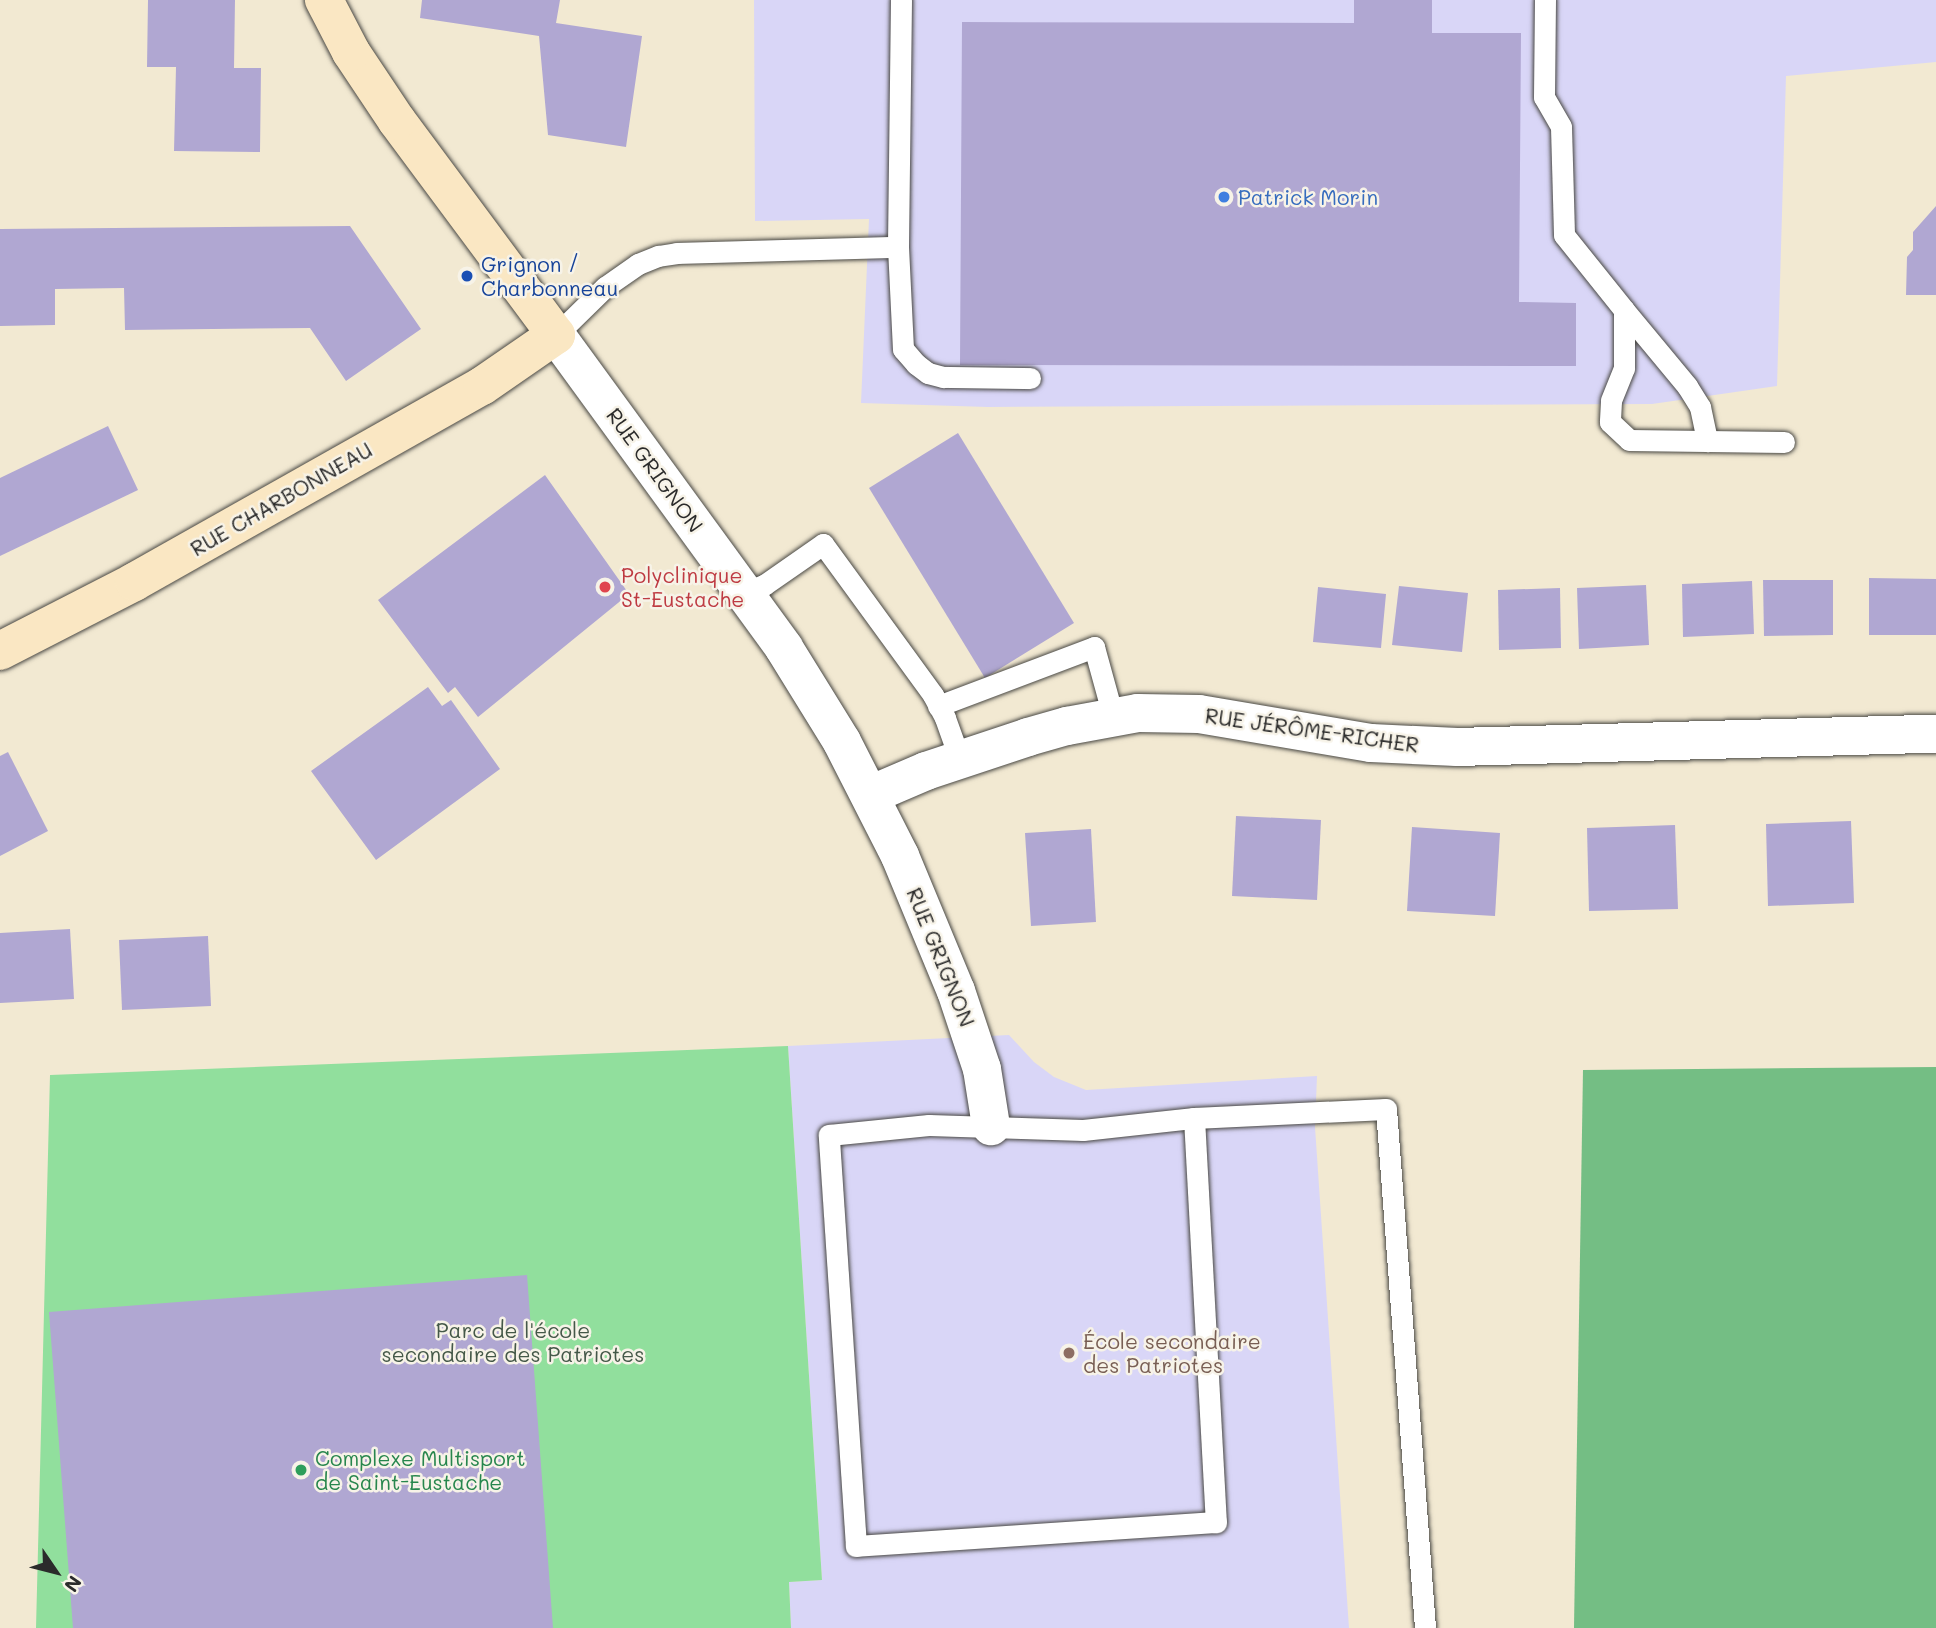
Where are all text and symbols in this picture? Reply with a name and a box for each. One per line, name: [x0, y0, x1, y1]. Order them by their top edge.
place label: Patrick Morin: [1238, 184, 1378, 210]
marker: Patrick Morin: [1216, 189, 1232, 205]
place label: Grignon / Charbonneau: [481, 251, 618, 301]
marker: Grignon / Charbonneau: [459, 268, 475, 284]
street label: RUE GRIGNON: [601, 403, 709, 537]
street label: RUE CHARBONNEAU: [186, 437, 376, 561]
place label: Polyclinique St-Eustache: [621, 562, 744, 612]
marker: Polyclinique St-Eustache: [595, 577, 615, 597]
street label: RUE JÉRÔME-RICHER: [1203, 703, 1421, 757]
street label: RUE GRIGNON: [902, 884, 980, 1030]
park label: Parc de l'école secondaire des Patriotes: [382, 1317, 644, 1367]
place label: École secondaire des Patriotes: [1083, 1328, 1261, 1378]
marker: École secondaire des Patriotes: [1061, 1345, 1077, 1361]
place label: Complexe Multisport de Saint-Eustache: [315, 1445, 525, 1495]
marker: Complexe Multisport de Saint-Eustache: [293, 1462, 309, 1478]
north arrow: [21, 1537, 91, 1607]
text: N: [59, 1571, 88, 1597]

